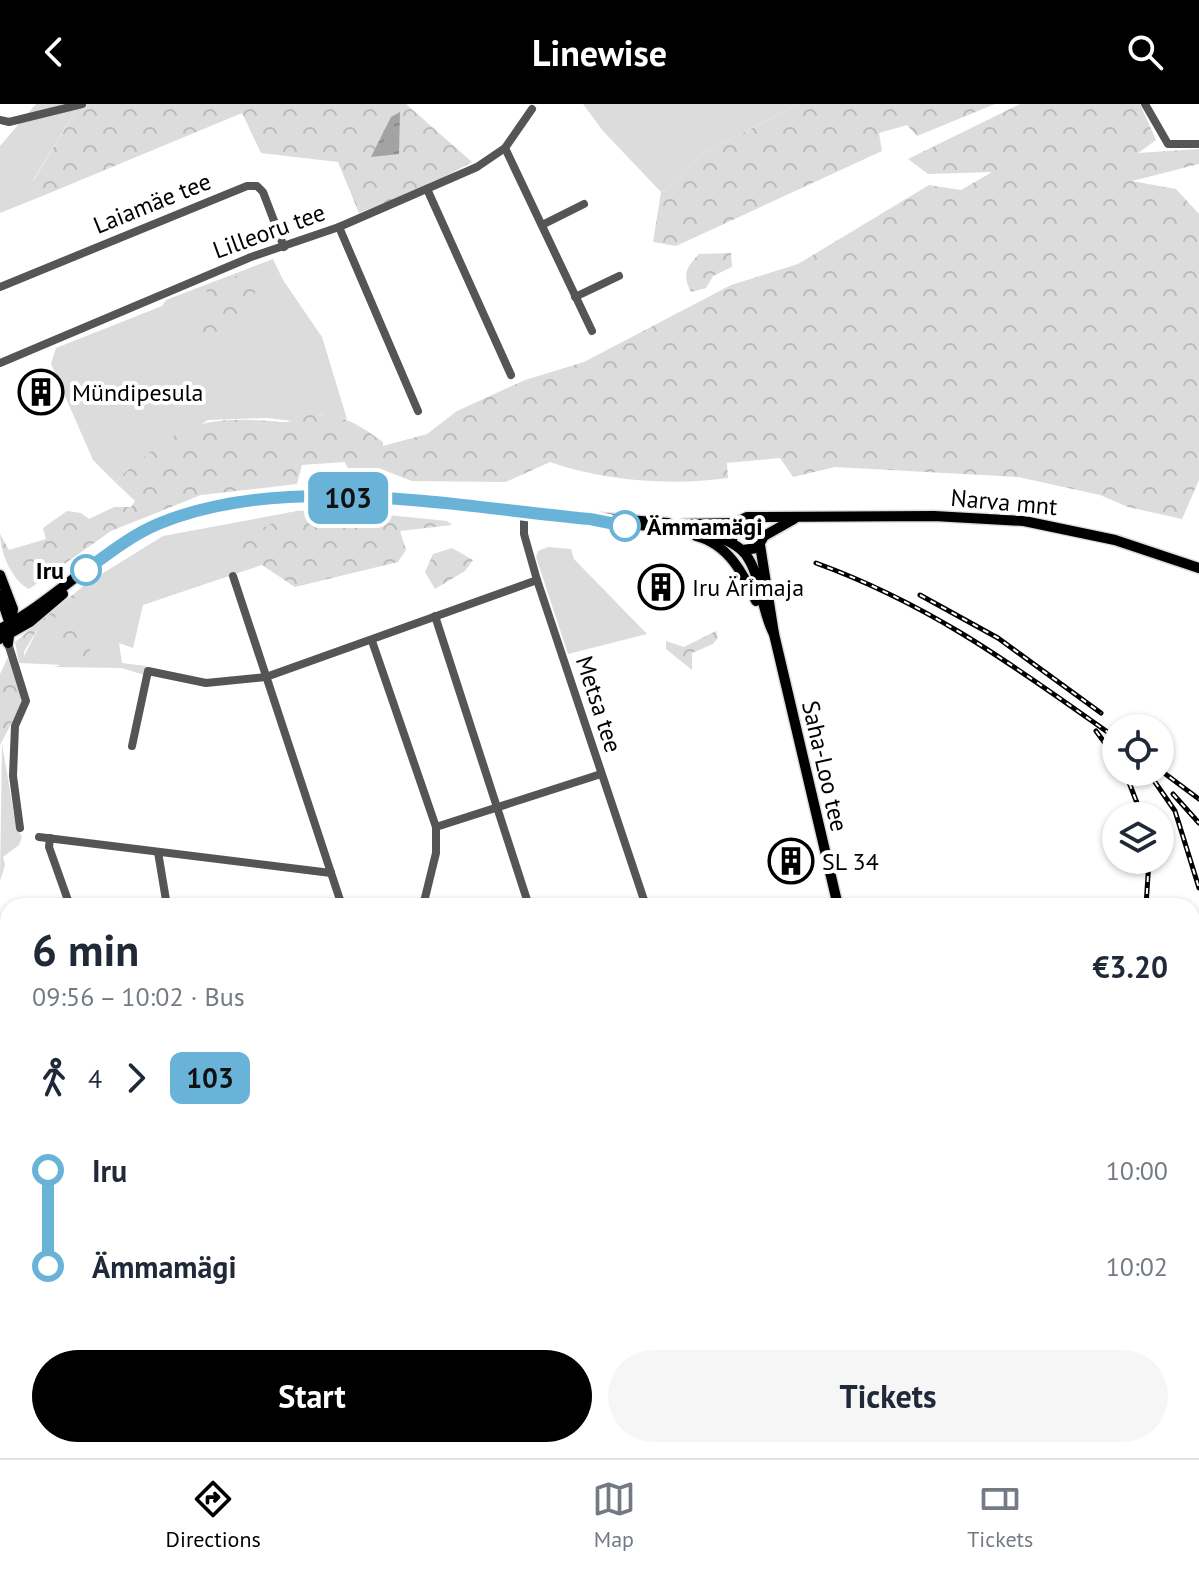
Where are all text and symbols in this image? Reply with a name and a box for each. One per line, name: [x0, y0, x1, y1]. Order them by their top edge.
text: Linewise: [532, 29, 667, 76]
icon: back: [32, 30, 76, 74]
icon: search: [1123, 30, 1167, 74]
street label: Laiamäe tee: [89, 165, 215, 241]
street label: Lilleoru tee: [209, 196, 329, 266]
building icon: Mündipesula: [17, 368, 65, 416]
place label: Mündipesula: [72, 377, 204, 408]
line badge: 103: [302, 472, 394, 524]
text: 103: [324, 479, 372, 516]
street label: Narva mnt: [949, 482, 1059, 522]
marker: Ämmamägi: [610, 511, 640, 541]
place label: Ämmamägi: [647, 511, 763, 542]
place label: Iru: [36, 555, 64, 586]
marker: Iru: [71, 555, 101, 585]
building icon: Iru Ärimaja: [637, 563, 685, 611]
place label: Iru Ärimaja: [692, 572, 804, 603]
street label: Metsa tee: [569, 652, 629, 756]
street label: Saha-Loo tee: [795, 697, 855, 835]
map controls: [1102, 714, 1174, 874]
button: locate: [1102, 714, 1174, 786]
button: layers: [1102, 802, 1174, 874]
building icon: SL 34: [767, 837, 815, 885]
place label: SL 34: [822, 846, 879, 877]
text: 6 min: [32, 921, 139, 978]
text: €3.20: [1093, 947, 1168, 986]
text: 09:56 – 10:02 · Bus: [32, 980, 245, 1013]
icon: walk: [32, 1056, 76, 1100]
icon: forward: [114, 1056, 158, 1100]
text: 103: [186, 1059, 234, 1096]
text: 4: [88, 1062, 102, 1095]
text: Iru: [92, 1151, 127, 1190]
text: 10:00: [1106, 1154, 1168, 1187]
text: Ämmamägi: [92, 1247, 237, 1286]
text: 10:02: [1106, 1250, 1168, 1283]
button: Start: [32, 1350, 592, 1442]
button: Tickets: [608, 1350, 1168, 1442]
tab: Directions: [166, 1477, 261, 1553]
tab: Map: [592, 1477, 636, 1553]
tab: Tickets: [967, 1477, 1033, 1553]

